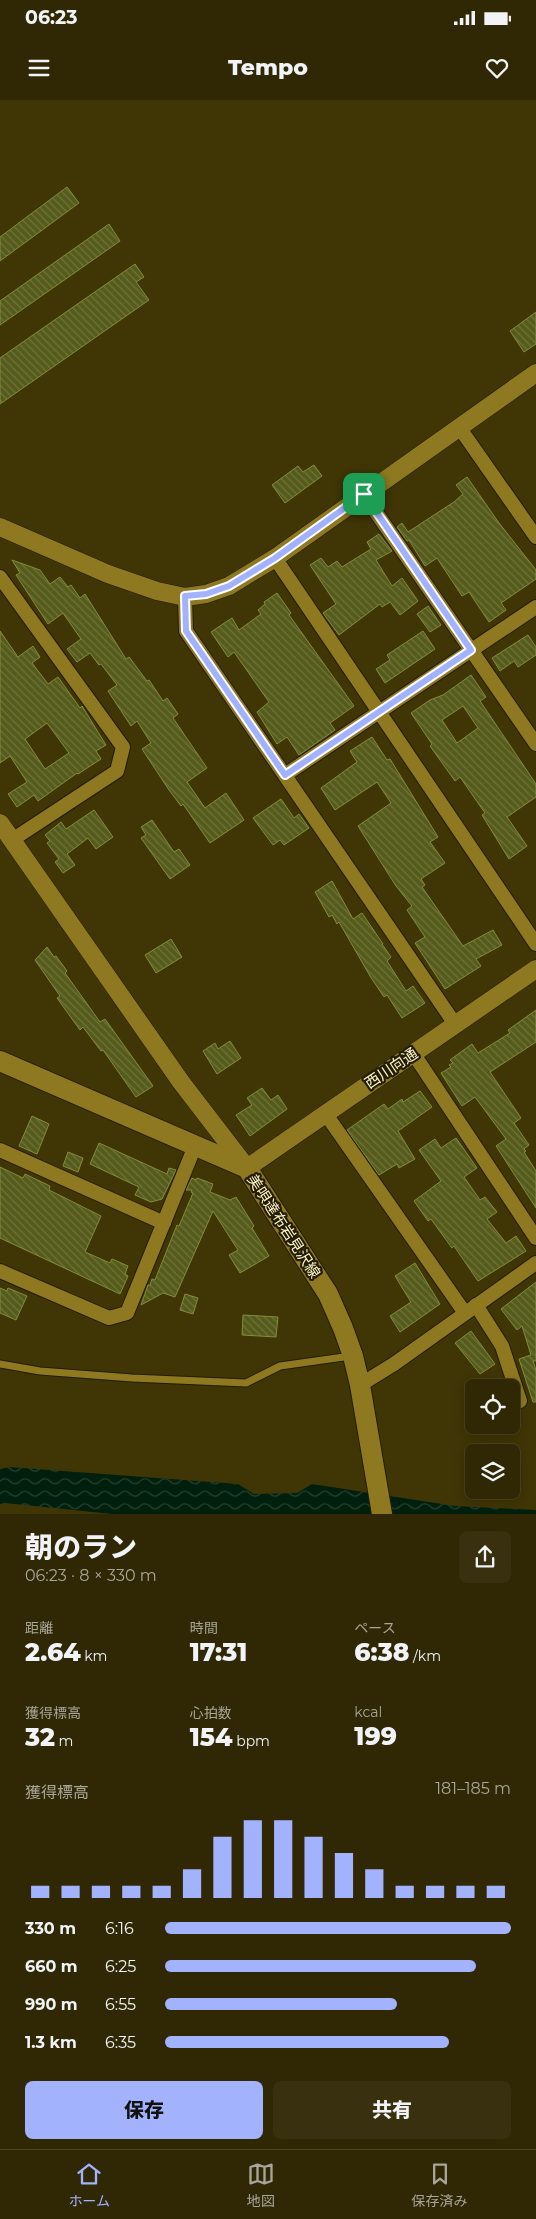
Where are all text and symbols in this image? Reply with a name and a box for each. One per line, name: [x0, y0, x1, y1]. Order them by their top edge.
text: 06:23: [25, 6, 77, 29]
icon: menu: [25, 54, 53, 82]
text: Tempo: [228, 54, 308, 81]
icon: heart: [483, 54, 511, 82]
pin: [343, 473, 385, 515]
icon: arrive: [350, 480, 378, 508]
street label: 西川向通: [361, 1043, 421, 1093]
street label: 美唄達布岩見沢線: [243, 1170, 325, 1282]
map controls: [465, 1379, 520, 1499]
button: locate: [465, 1379, 520, 1434]
button: layers: [465, 1444, 520, 1499]
text: 朝のラン: [25, 1530, 137, 1564]
button: share: [459, 1531, 511, 1583]
text: 06:23 · 8 × 330 m: [25, 1566, 157, 1585]
text: 距離: [25, 1619, 53, 1637]
text: 時間: [190, 1619, 218, 1637]
text: ペース: [354, 1619, 396, 1637]
text: 2.64: [25, 1637, 81, 1667]
text: 17:31: [190, 1637, 247, 1667]
text: 6:38: [354, 1637, 409, 1667]
text: km: [81, 1647, 107, 1665]
text: /km: [409, 1647, 441, 1665]
text: kcal: [354, 1703, 382, 1721]
text: 獲得標高: [25, 1704, 81, 1722]
text: 心拍数: [190, 1704, 232, 1722]
text: 199: [354, 1721, 397, 1751]
text: 32: [25, 1722, 55, 1752]
text: 154: [190, 1722, 232, 1752]
text: m: [55, 1732, 73, 1750]
text: bpm: [232, 1732, 270, 1750]
text: 181–185 m: [435, 1779, 511, 1798]
text: 獲得標高: [25, 1783, 89, 1802]
text: 330 m: [25, 1919, 76, 1938]
text: 6:16: [105, 1919, 134, 1938]
text: 660 m: [25, 1957, 78, 1976]
text: 6:25: [105, 1957, 136, 1976]
text: 990 m: [25, 1995, 78, 2014]
text: 6:55: [105, 1995, 136, 2014]
text: 1.3 km: [25, 2033, 77, 2052]
text: 6:35: [105, 2033, 136, 2052]
button: 保存: [25, 2081, 263, 2139]
button: 共有: [273, 2081, 511, 2139]
tab: ホーム: [68, 2160, 110, 2210]
tab: 地図: [247, 2160, 275, 2210]
tab: 保存済み: [412, 2160, 468, 2210]

